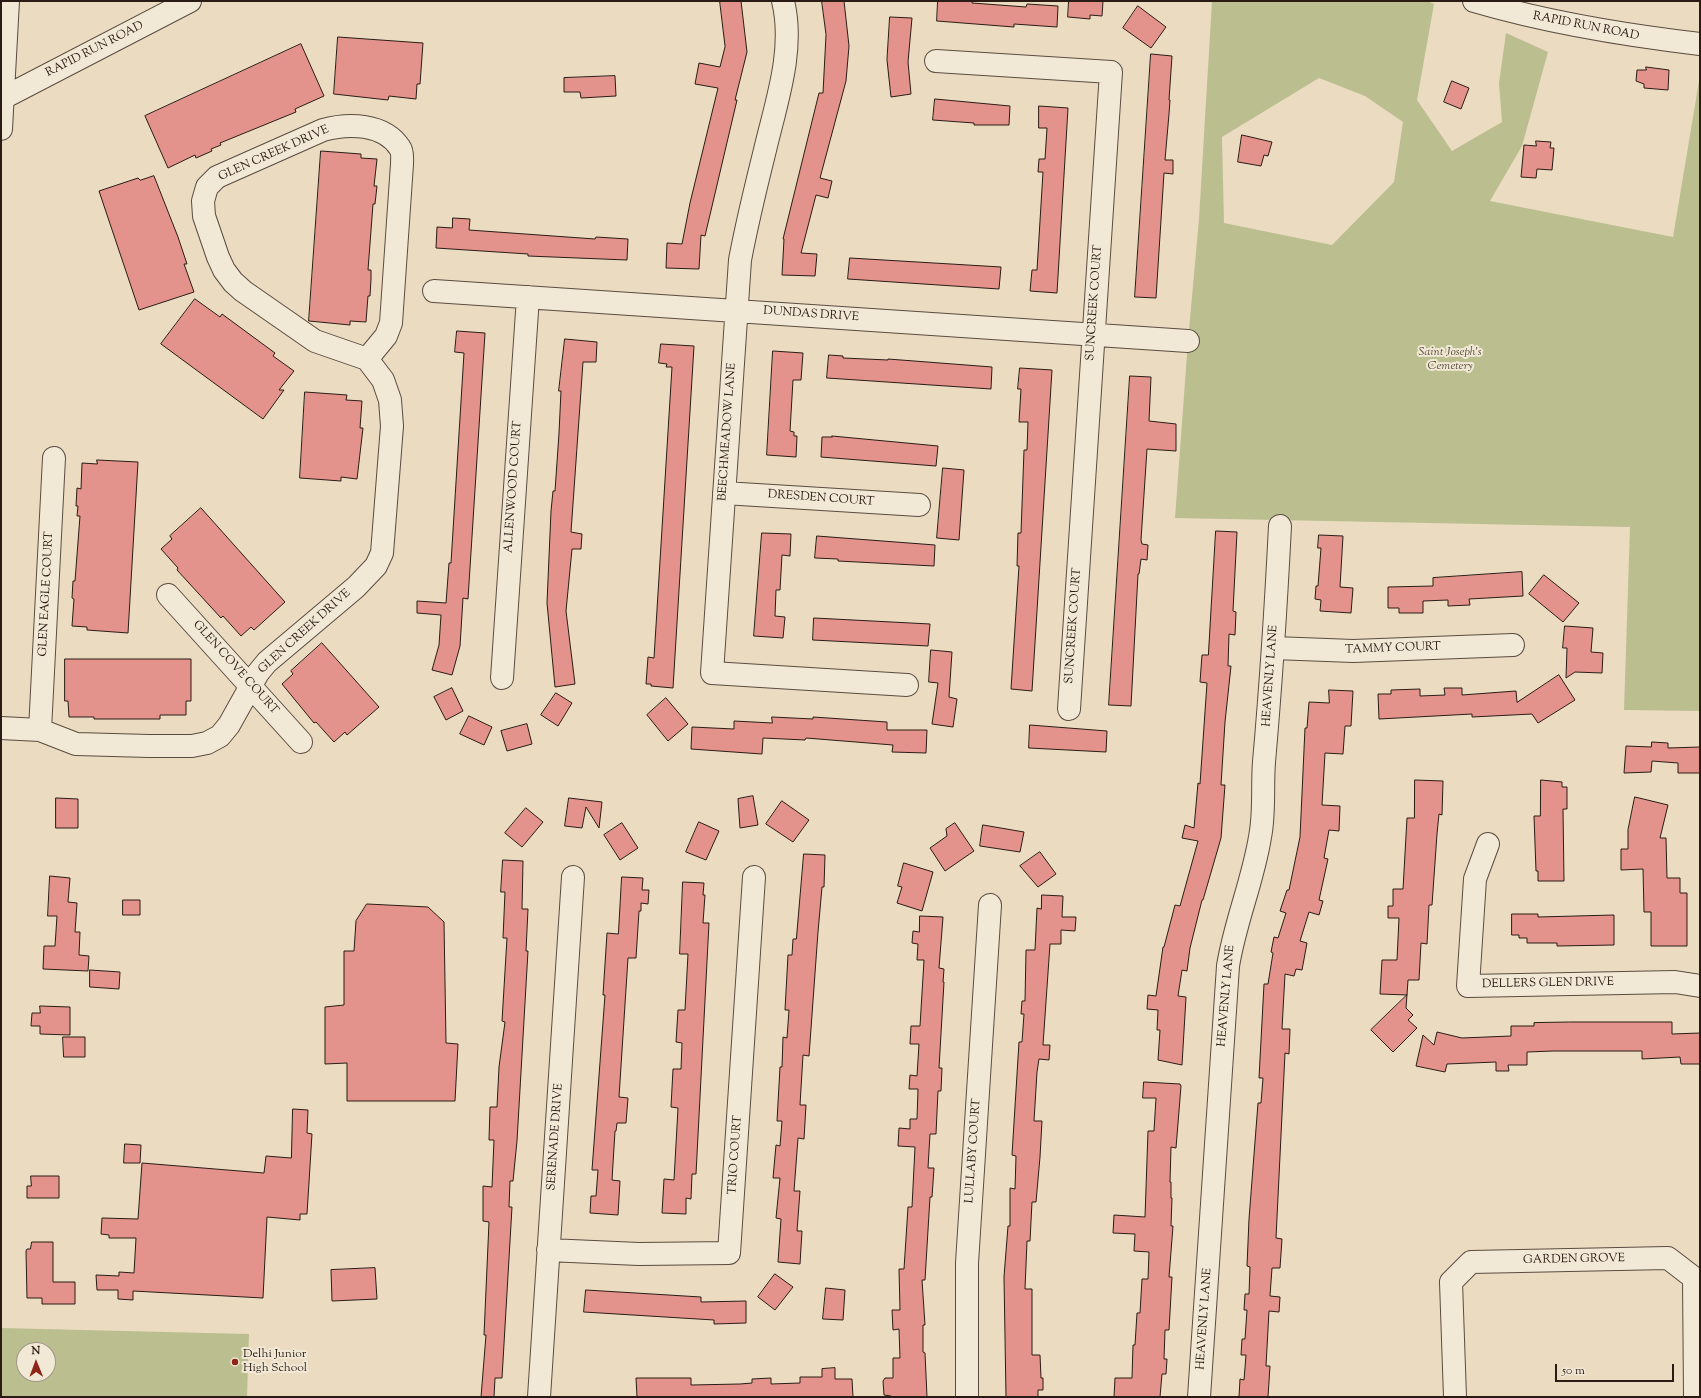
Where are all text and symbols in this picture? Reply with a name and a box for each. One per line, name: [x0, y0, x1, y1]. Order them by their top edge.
street label: RAPID RUN ROAD: [1532, 10, 1640, 44]
street label: RAPID RUN ROAD: [44, 19, 146, 81]
street label: GLEN CREEK DRIVE: [217, 123, 331, 185]
street label: SUNCREEK COURT: [1084, 245, 1106, 361]
street label: DUNDAS DRIVE: [763, 304, 859, 326]
park label: Saint Joseph’s Cemetery: [1419, 346, 1481, 374]
street label: BEECHMEADOW LANE: [716, 362, 740, 502]
street label: ALLENWOOD COURT: [502, 421, 526, 553]
street label: DRESDEN COURT: [767, 488, 875, 510]
street label: GLEN EAGLE COURT: [37, 531, 57, 657]
street label: SUNCREEK COURT: [1063, 568, 1085, 684]
street label: GLEN CREEK DRIVE: [256, 587, 354, 677]
street label: GLEN COVE COURT: [189, 618, 281, 718]
street label: HEAVENLY LANE: [1260, 625, 1282, 727]
street label: TAMMY COURT: [1345, 640, 1441, 658]
street label: HEAVENLY LANE: [1215, 944, 1239, 1048]
street label: DELLERS GLEN DRIVE: [1482, 976, 1614, 992]
street label: SERENADE DRIVE: [545, 1083, 567, 1191]
street label: LULLABY COURT: [963, 1098, 985, 1204]
street label: TRIO COURT: [726, 1115, 746, 1195]
street label: GARDEN GROVE: [1523, 1252, 1625, 1268]
street label: HEAVENLY LANE: [1194, 1268, 1216, 1370]
north arrow: [16, 1342, 56, 1382]
text: N: [31, 1343, 40, 1359]
place label: Delhi Junior High School: [243, 1348, 307, 1376]
scale bar: [1557, 1356, 1676, 1382]
marker: Delhi Junior High School: [230, 1357, 240, 1367]
text: 50 m: [1562, 1362, 1585, 1380]

